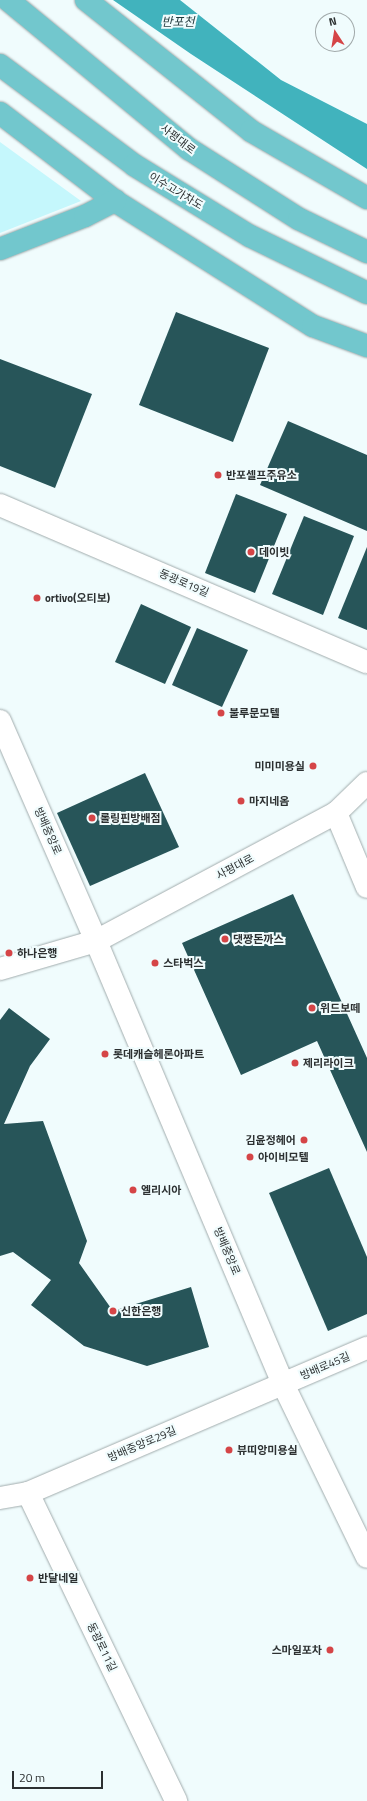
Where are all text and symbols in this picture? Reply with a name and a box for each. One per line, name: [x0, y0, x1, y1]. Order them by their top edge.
north arrow: [315, 12, 355, 52]
text: N: [327, 13, 338, 30]
water label: 반포천: [161, 15, 195, 29]
street label: 사평대로: [158, 121, 198, 157]
street label: 이수고가차도: [147, 170, 205, 212]
place label: 반포셀프주유소: [226, 468, 297, 482]
marker: 반포셀프주유소: [213, 470, 223, 480]
place label: 데이빗: [259, 545, 289, 559]
marker: 데이빗: [246, 547, 256, 557]
street label: 동광로19길: [157, 567, 211, 599]
place label: ortivo(오티보): [45, 591, 110, 605]
marker: ortivo(오티보): [32, 593, 42, 603]
place label: 불루문모텔: [229, 706, 280, 720]
marker: 불루문모텔: [216, 708, 226, 718]
place label: 미미미용실: [254, 759, 305, 773]
marker: 미미미용실: [308, 761, 318, 771]
place label: 마지네옴: [249, 794, 289, 808]
marker: 마지네옴: [236, 796, 246, 806]
street label: 방배중앙로: [32, 805, 64, 857]
place label: 롤링핀방배점: [100, 811, 161, 825]
marker: 롤링핀방배점: [87, 813, 97, 823]
street label: 사평대로: [214, 852, 256, 882]
place label: 댓짱돈까스: [233, 932, 284, 946]
marker: 댓짱돈까스: [220, 934, 230, 944]
place label: 하나은행: [17, 946, 57, 960]
marker: 하나은행: [4, 948, 14, 958]
place label: 스타벅스: [163, 956, 203, 970]
marker: 스타벅스: [150, 958, 160, 968]
place label: 위드보떼: [320, 1001, 360, 1015]
marker: 위드보떼: [307, 1003, 317, 1013]
place label: 롯데캐슬헤론아파트: [113, 1047, 204, 1061]
marker: 롯데캐슬헤론아파트: [100, 1049, 110, 1059]
place label: 제리라이크: [303, 1056, 354, 1070]
marker: 제리라이크: [290, 1058, 300, 1068]
place label: 김윤정헤어: [245, 1133, 296, 1147]
marker: 김윤정헤어: [299, 1135, 309, 1145]
place label: 아이비모텔: [258, 1150, 309, 1164]
marker: 아이비모텔: [245, 1152, 255, 1162]
place label: 엘리시아: [141, 1183, 181, 1197]
marker: 엘리시아: [128, 1185, 138, 1195]
street label: 방배중앙로: [211, 1225, 243, 1277]
place label: 신한은행: [121, 1304, 161, 1318]
marker: 신한은행: [108, 1306, 118, 1316]
street label: 방배로45길: [298, 1350, 352, 1382]
street label: 방배중앙로29길: [106, 1424, 178, 1464]
place label: 뷰띠앙미용실: [237, 1443, 298, 1457]
marker: 뷰띠앙미용실: [224, 1445, 234, 1455]
place label: 반달네일: [38, 1571, 78, 1585]
marker: 반달네일: [25, 1573, 35, 1583]
street label: 동광로11길: [84, 1620, 120, 1674]
place label: 스마일포차: [271, 1643, 322, 1657]
marker: 스마일포차: [325, 1645, 335, 1655]
scale bar: [14, 1763, 105, 1789]
text: 20 m: [19, 1768, 45, 1787]

